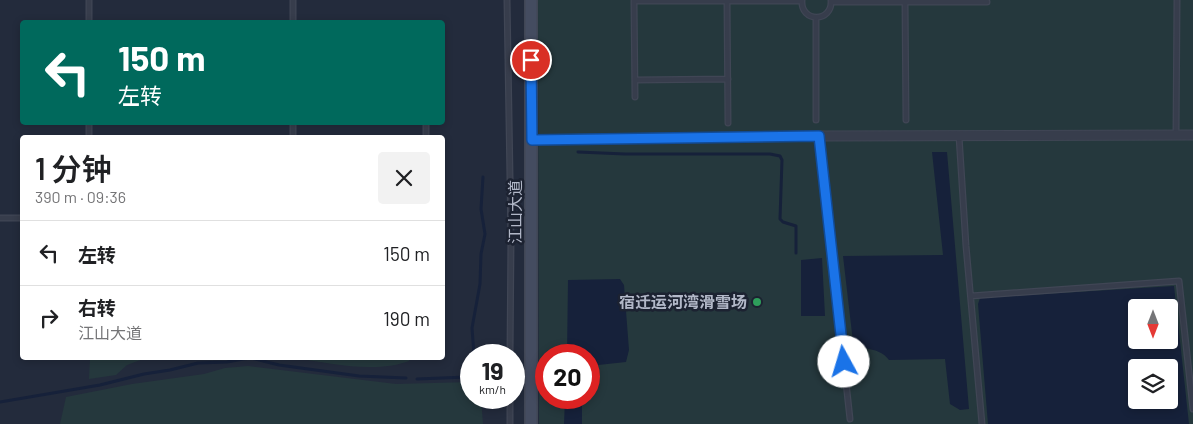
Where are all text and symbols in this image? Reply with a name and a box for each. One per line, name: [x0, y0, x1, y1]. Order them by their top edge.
text: 150 m: [118, 36, 205, 78]
pin: [510, 39, 552, 81]
icon: left: [35, 40, 100, 105]
icon: arrive: [517, 46, 545, 74]
text: 左转: [118, 82, 162, 108]
text: 1 分钟: [35, 150, 112, 186]
button: close: [378, 152, 430, 204]
street label: 江山大道: [505, 180, 524, 244]
text: 390 m · 09:36: [35, 187, 126, 206]
icon: left: [35, 239, 63, 267]
text: 150 m: [383, 242, 430, 265]
text: 左转: [78, 243, 116, 266]
place label: 宿迁运河湾滑雪场: [619, 292, 747, 311]
text: 右转: [78, 296, 116, 319]
marker: 宿迁运河湾滑雪场: [751, 296, 763, 308]
north arrow: [1128, 299, 1178, 349]
map controls: [1128, 299, 1178, 409]
icon: right: [35, 304, 63, 332]
text: 190 m: [383, 307, 430, 330]
text: 江山大道: [78, 323, 142, 342]
position arrow: [817, 335, 869, 387]
speed limit sign: 20: [535, 344, 600, 409]
text: 19: [481, 355, 504, 385]
button: layers: [1128, 359, 1178, 409]
text: km/h: [479, 382, 506, 396]

